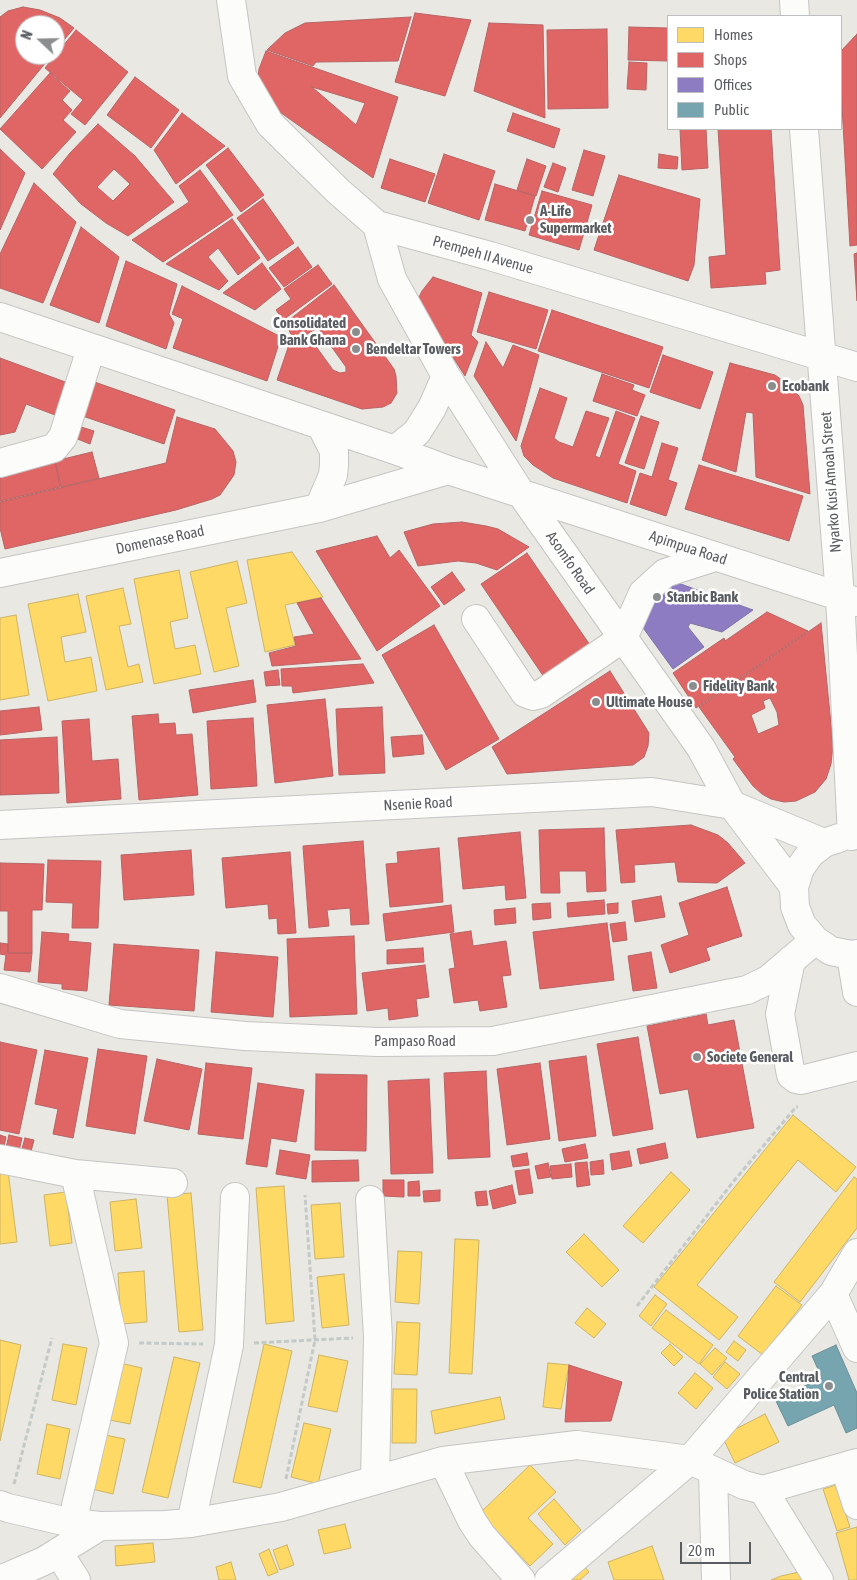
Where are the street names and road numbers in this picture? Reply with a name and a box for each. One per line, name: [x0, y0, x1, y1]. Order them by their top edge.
street label: Prempeh II Avenue: [431, 232, 535, 278]
street label: Nyarko Kusi Amoah Street: [817, 411, 845, 553]
street label: Domenase Road: [114, 522, 206, 558]
street label: Apimpua Road: [647, 527, 729, 569]
street label: Asomfo Road: [542, 528, 598, 598]
street label: Nsenie Road: [383, 793, 453, 815]
street label: Pampaso Road: [374, 1032, 456, 1050]

